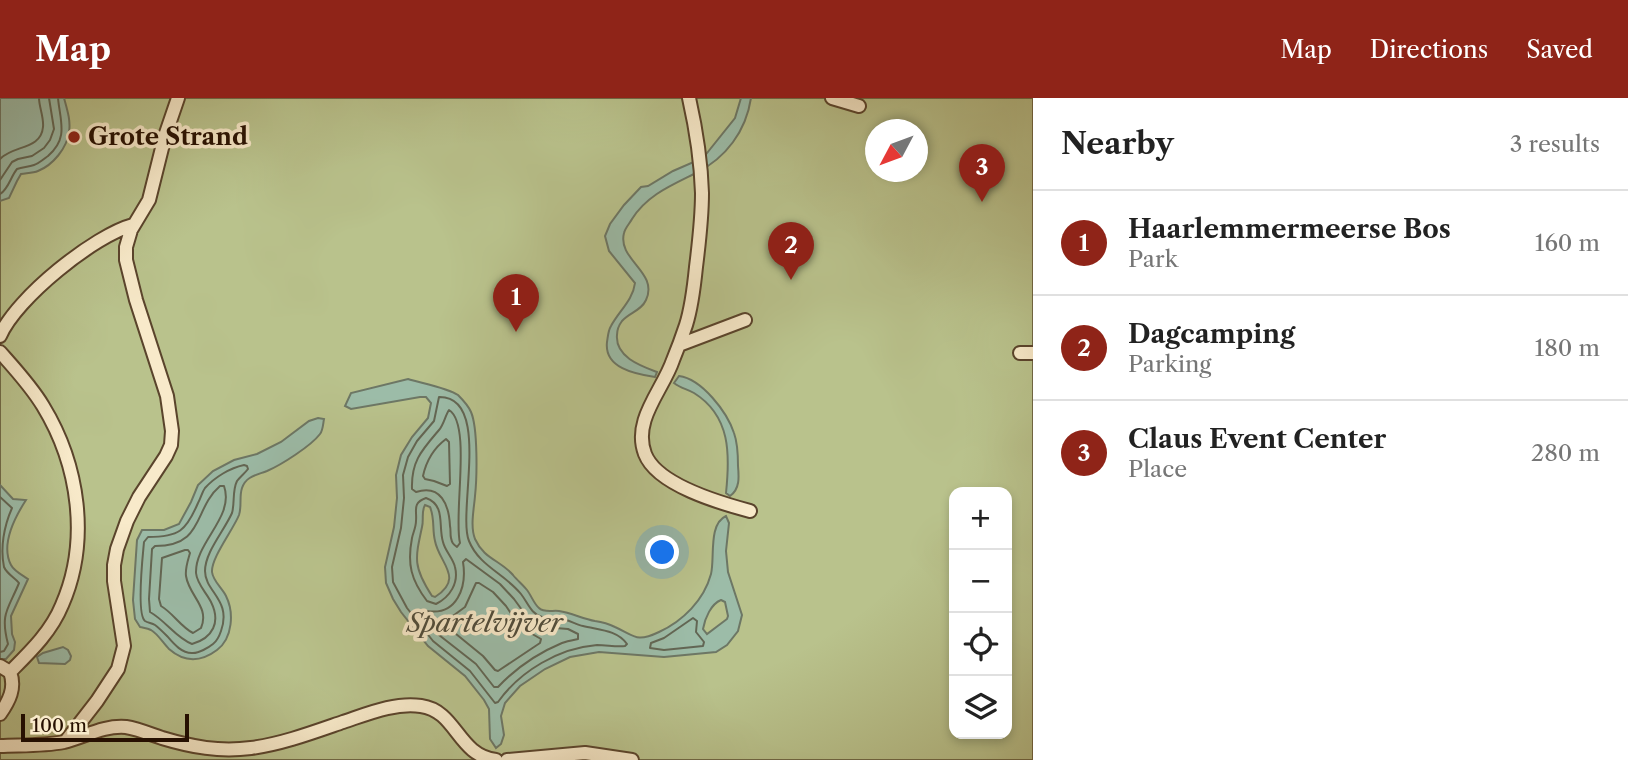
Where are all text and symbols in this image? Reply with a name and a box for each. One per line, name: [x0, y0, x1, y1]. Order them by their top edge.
text: Map: [35, 29, 111, 70]
text: Map: [1280, 35, 1332, 64]
text: Directions: [1370, 35, 1488, 64]
text: Saved: [1526, 35, 1593, 64]
north arrow: [865, 119, 928, 182]
place label: Grote Strand: [88, 122, 248, 151]
text: Nearby: [1061, 125, 1174, 162]
marker: Grote Strand: [66, 129, 82, 145]
text: 3 results: [1510, 130, 1600, 158]
pin: 3: [959, 144, 1005, 202]
text: Haarlemmermeerse Bos: [1128, 213, 1451, 245]
pin: 2: [768, 222, 814, 280]
text: 1: [1079, 229, 1089, 257]
text: 160 m: [1535, 229, 1600, 257]
text: Park: [1128, 245, 1178, 273]
pin: 1: [493, 274, 539, 332]
text: Dagcamping: [1128, 318, 1295, 350]
text: 2: [1077, 334, 1091, 362]
text: 180 m: [1535, 334, 1600, 362]
text: Parking: [1128, 350, 1212, 378]
text: Claus Event Center: [1128, 423, 1386, 455]
text: 3: [1078, 439, 1091, 467]
text: 280 m: [1531, 439, 1600, 467]
text: Place: [1128, 455, 1187, 483]
map controls: [949, 487, 1012, 739]
button: +: [949, 487, 1012, 550]
your location: [645, 535, 679, 569]
button: −: [949, 550, 1012, 613]
water label: Spartelvijver: [405, 607, 565, 639]
button: locate: [949, 613, 1012, 676]
button: layers: [949, 676, 1012, 739]
scale bar: [21, 711, 189, 743]
text: 100 m: [32, 714, 87, 737]

